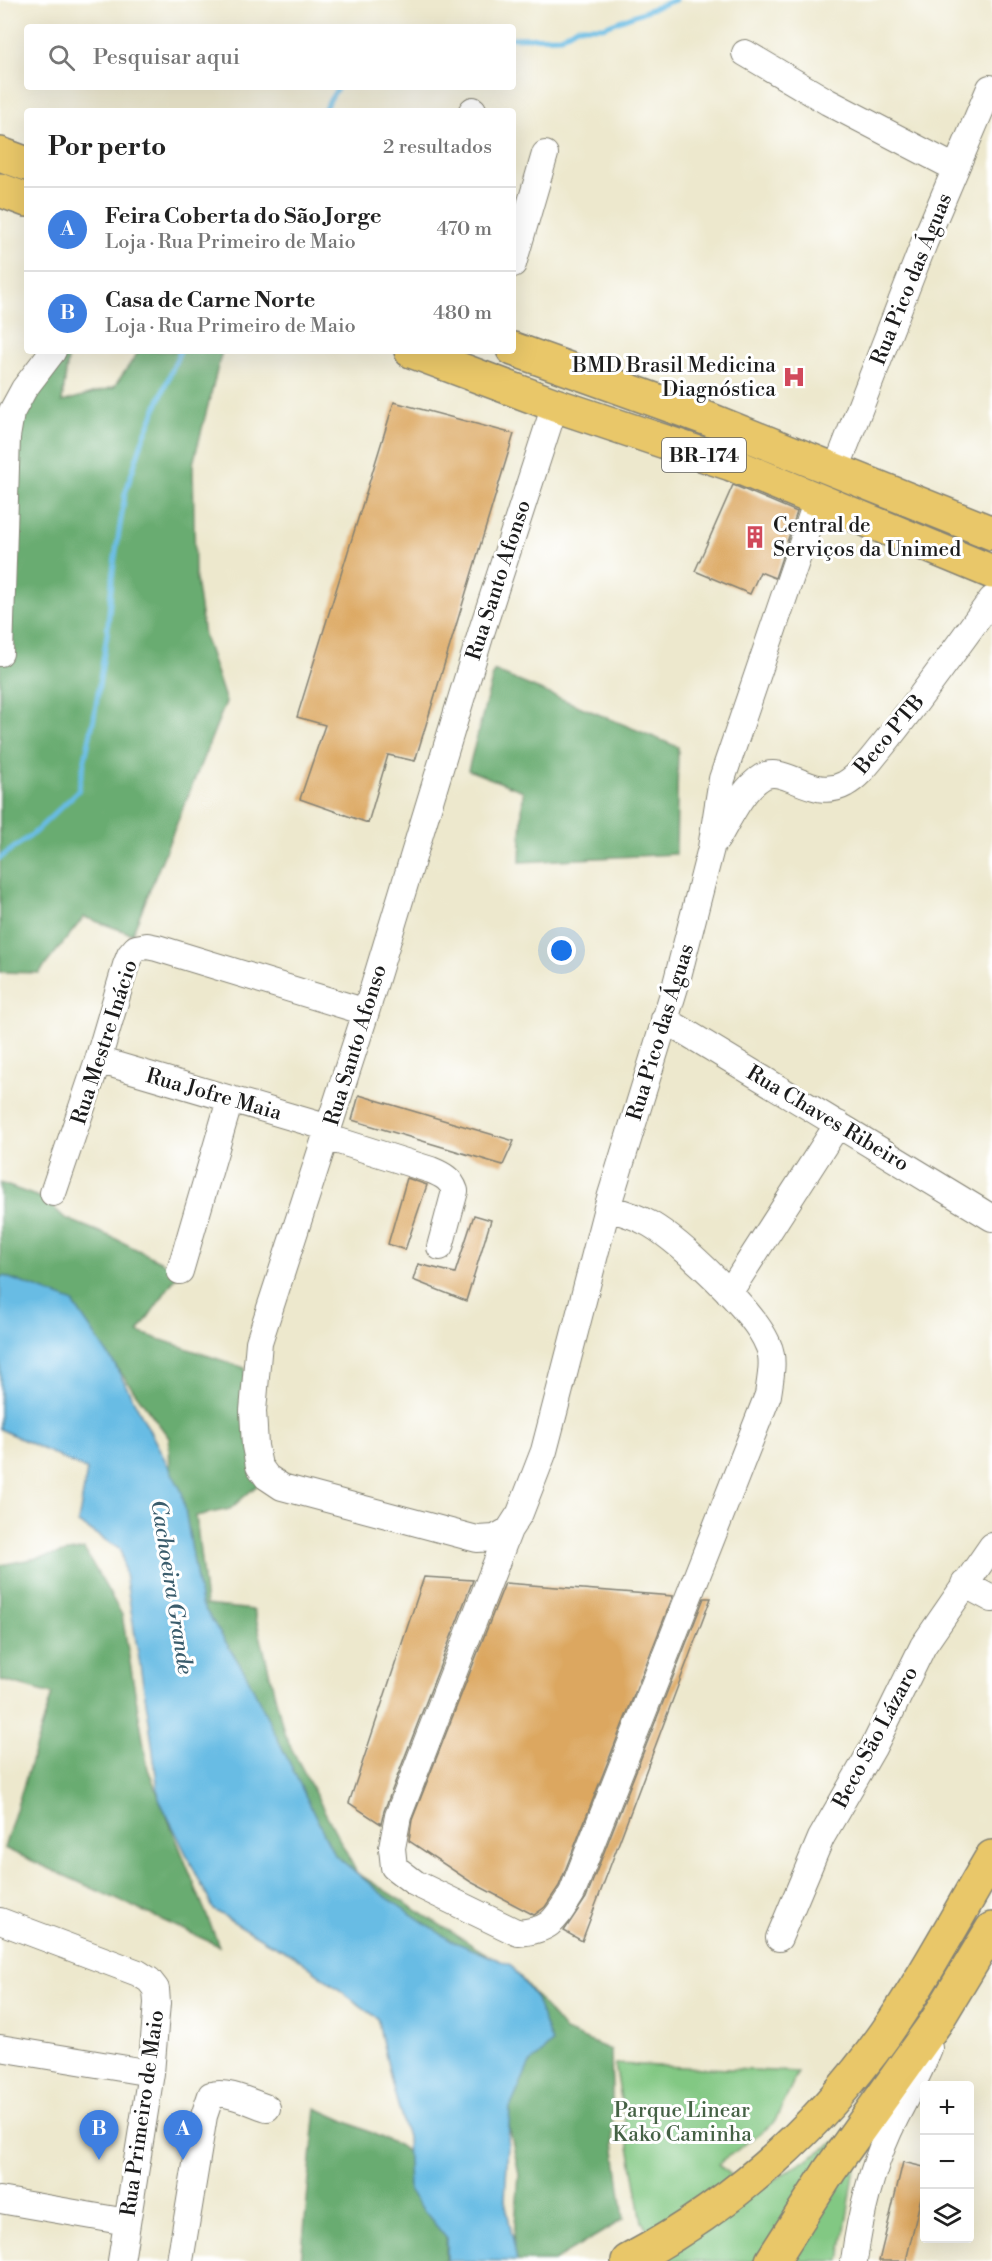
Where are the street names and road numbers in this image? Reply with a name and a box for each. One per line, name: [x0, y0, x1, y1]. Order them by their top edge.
street label: Rua Pico das Águas: [864, 189, 958, 369]
road number: BR-174: [662, 438, 746, 472]
street label: Rua Santo Afonso: [461, 497, 537, 664]
street label: Beco PTB: [848, 689, 931, 781]
street label: Rua Pico das Águas: [620, 940, 700, 1124]
street label: Rua Mestre Inácio: [66, 957, 144, 1128]
street label: Rua Santo Afonso: [319, 962, 393, 1129]
street label: Rua Chaves Ribeiro: [742, 1060, 913, 1178]
street label: Rua Jofre Maia: [143, 1063, 285, 1127]
street label: Beco São Lázaro: [827, 1662, 924, 1814]
street label: Rua Primeiro de Maio: [116, 2008, 170, 2218]

